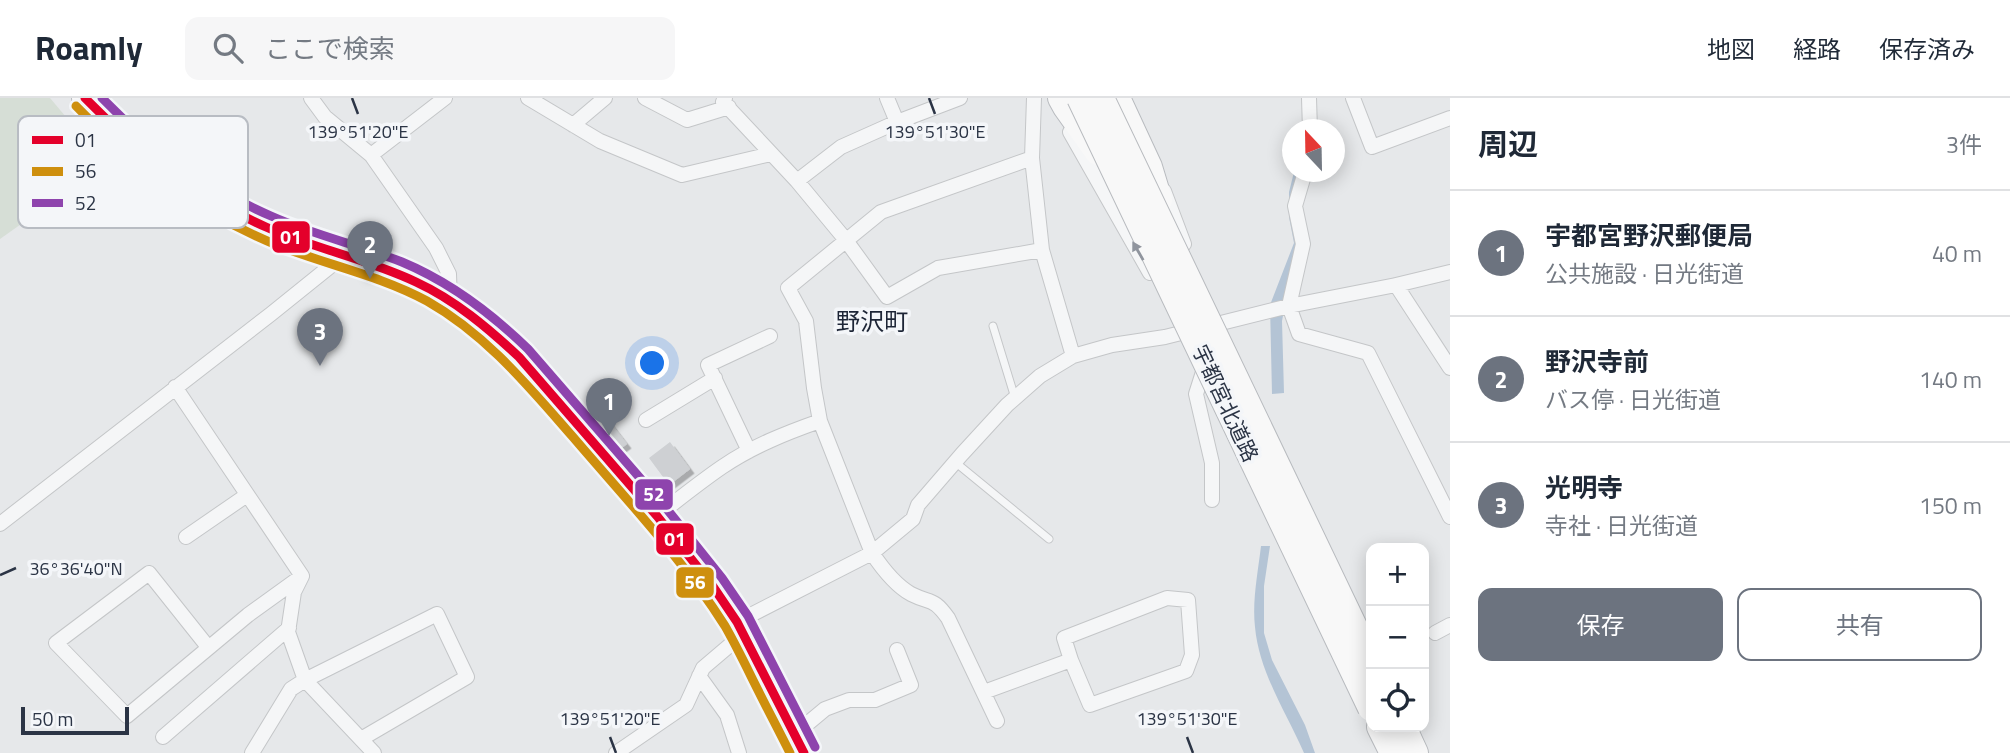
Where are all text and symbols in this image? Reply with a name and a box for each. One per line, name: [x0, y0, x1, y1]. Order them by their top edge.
search box: [185, 17, 675, 80]
text: Roamly: [35, 23, 143, 73]
icon: search: [209, 29, 247, 67]
text: ここで検索: [265, 29, 395, 68]
text: 地図: [1707, 31, 1755, 67]
text: 経路: [1793, 31, 1841, 67]
text: 保存済み: [1879, 31, 1975, 67]
legend: [18, 116, 248, 228]
text: 139°51'20"E: [307, 118, 409, 145]
text: 139°51'30"E: [884, 118, 986, 145]
north arrow: [1282, 119, 1345, 182]
text: 周辺: [1478, 121, 1538, 167]
text: 01: [75, 125, 96, 154]
text: 3件: [1946, 127, 1982, 162]
text: 56: [75, 156, 96, 185]
text: 52: [75, 188, 96, 217]
text: 宇都宮野沢郵便局: [1545, 216, 1753, 255]
line badge: 01: [271, 220, 311, 254]
pin: 2: [347, 221, 393, 279]
text: 01: [280, 222, 302, 251]
text: 1: [1495, 236, 1507, 271]
text: 40 m: [1932, 236, 1982, 271]
one-way arrow: [1132, 242, 1144, 261]
text: 公共施設 · 日光街道: [1545, 256, 1744, 291]
district label: 野沢町: [836, 303, 908, 339]
pin: 3: [297, 308, 343, 366]
street label: 宇都宮北道路: [1185, 339, 1267, 467]
text: 野沢寺前: [1545, 342, 1649, 381]
your location: [635, 346, 669, 380]
text: 2: [1495, 362, 1507, 397]
text: 140 m: [1919, 362, 1982, 397]
pin: 1: [586, 378, 632, 436]
text: バス停 · 日光街道: [1545, 382, 1721, 417]
text: 光明寺: [1545, 468, 1623, 507]
line badge: 52: [634, 478, 674, 511]
text: 52: [643, 479, 665, 508]
text: 3: [1495, 488, 1507, 523]
text: 150 m: [1919, 488, 1982, 523]
text: 寺社 · 日光街道: [1545, 508, 1698, 543]
line badge: 01: [655, 522, 695, 556]
text: 01: [664, 524, 686, 553]
map controls: [1366, 543, 1429, 732]
button: +: [1366, 543, 1429, 606]
text: 36°36'40"N: [29, 555, 123, 582]
line badge: 56: [675, 566, 715, 599]
text: 56: [684, 567, 706, 596]
button: 保存: [1478, 588, 1723, 661]
button: 共有: [1737, 588, 1982, 661]
button: −: [1366, 606, 1429, 669]
button: locate: [1366, 669, 1429, 732]
scale bar: [21, 704, 130, 736]
text: 50 m: [32, 704, 73, 733]
text: 139°51'20"E: [559, 705, 661, 732]
text: 139°51'30"E: [1136, 705, 1238, 732]

